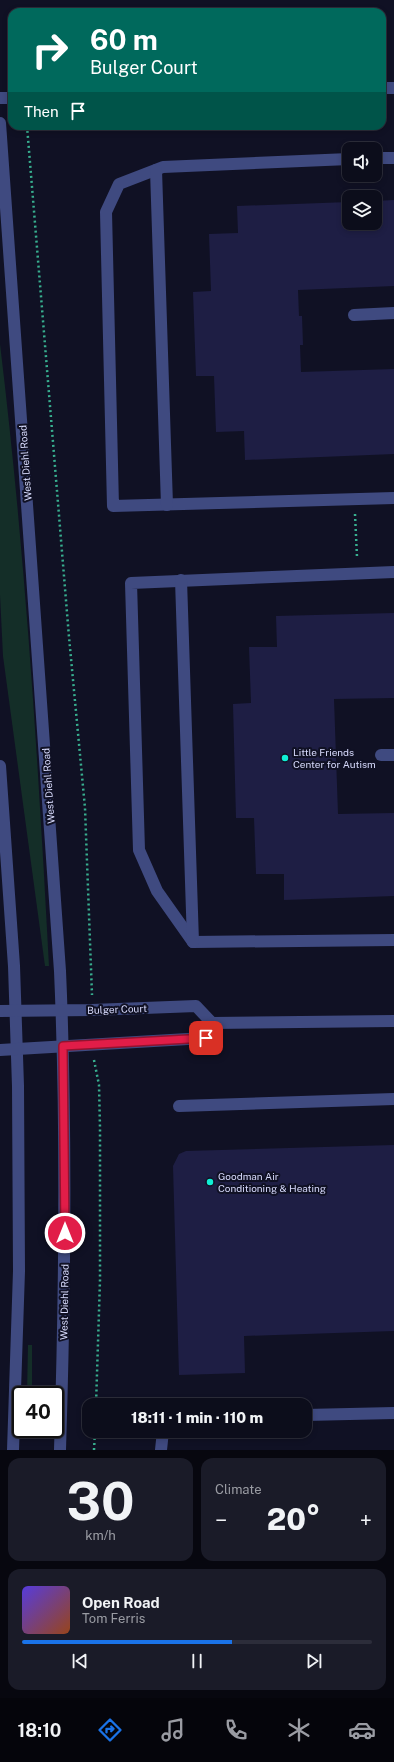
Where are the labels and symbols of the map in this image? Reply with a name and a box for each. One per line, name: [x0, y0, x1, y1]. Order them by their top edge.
street label: West Diehl Road: [16, 425, 34, 501]
place label: Little Friends Center for Autism: [293, 746, 376, 770]
street label: West Diehl Road: [39, 748, 57, 824]
marker: Little Friends Center for Autism: [280, 753, 290, 763]
street label: Bulger Court: [87, 1002, 147, 1016]
pin: [189, 1021, 223, 1055]
place label: Goodman Air Conditioning & Heating: [218, 1170, 326, 1194]
marker: Goodman Air Conditioning & Heating: [205, 1177, 215, 1187]
position arrow: [44, 1212, 86, 1254]
street label: West Diehl Road: [57, 1264, 71, 1340]
speed limit sign: 40: [12, 1386, 64, 1438]

